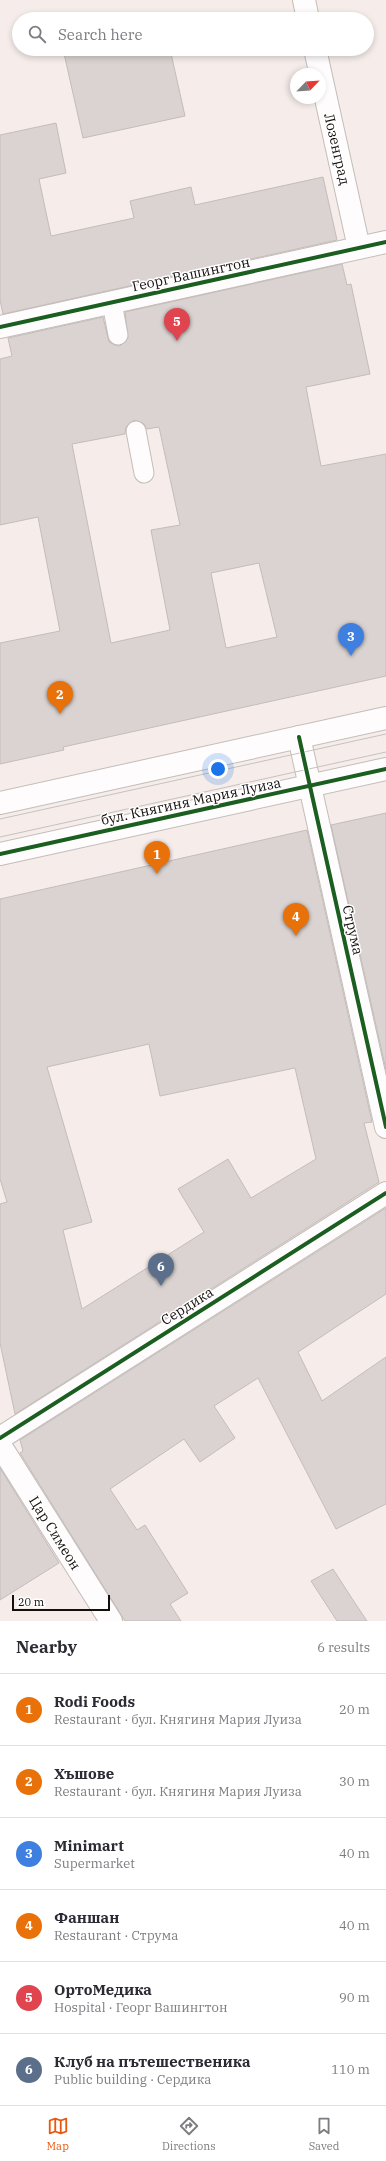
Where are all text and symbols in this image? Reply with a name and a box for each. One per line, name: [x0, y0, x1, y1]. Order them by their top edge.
search box: [12, 12, 374, 56]
icon: search: [26, 23, 48, 45]
text: Search here: [58, 25, 143, 44]
north arrow: [290, 68, 326, 104]
street label: Лозенград: [320, 111, 354, 187]
street label: Георг Вашингтон: [130, 253, 252, 295]
pin: 5: [164, 308, 190, 341]
pin: 3: [338, 623, 364, 656]
pin: 2: [47, 681, 73, 714]
your location: [208, 759, 228, 779]
street label: бул. Княгиня Мария Луиза: [99, 773, 283, 829]
pin: 1: [144, 841, 170, 874]
pin: 4: [283, 903, 309, 936]
street label: Струма: [339, 903, 368, 957]
pin: 6: [148, 1253, 174, 1286]
street label: Сердика: [157, 1283, 217, 1329]
street label: Цар Симеон: [25, 1493, 85, 1573]
scale bar: [12, 1593, 110, 1612]
text: 20 m: [18, 1595, 44, 1609]
text: Nearby: [16, 1636, 77, 1658]
text: 6 results: [317, 1639, 370, 1656]
text: Rodi Foods: [54, 1692, 135, 1711]
text: 1: [25, 1701, 33, 1718]
text: 20 m: [339, 1701, 370, 1718]
text: Restaurant · бул. Княгиня Мария Луиза: [54, 1711, 302, 1728]
text: Хъшове: [54, 1764, 114, 1783]
text: 2: [25, 1773, 33, 1790]
text: 30 m: [339, 1773, 370, 1790]
text: Restaurant · бул. Княгиня Мария Луиза: [54, 1783, 302, 1800]
text: Minimart: [54, 1836, 124, 1855]
text: 3: [25, 1845, 33, 1862]
text: 40 m: [339, 1845, 370, 1862]
text: Supermarket: [54, 1855, 135, 1872]
text: Фаншан: [54, 1908, 119, 1927]
text: 4: [25, 1917, 33, 1934]
text: 40 m: [339, 1917, 370, 1934]
text: Restaurant · Струма: [54, 1927, 178, 1944]
text: ОртоМедика: [54, 1980, 152, 1999]
text: 5: [25, 1989, 33, 2006]
text: 90 m: [339, 1989, 370, 2006]
text: Hospital · Георг Вашингтон: [54, 1999, 228, 2016]
text: Клуб на пътешественика: [54, 2052, 251, 2071]
text: 6: [25, 2061, 33, 2078]
text: 110 m: [331, 2061, 370, 2078]
text: Public building · Сердика: [54, 2071, 211, 2088]
tab: Map: [47, 2115, 69, 2153]
tab: Directions: [162, 2115, 216, 2153]
tab: Saved: [309, 2115, 339, 2153]

